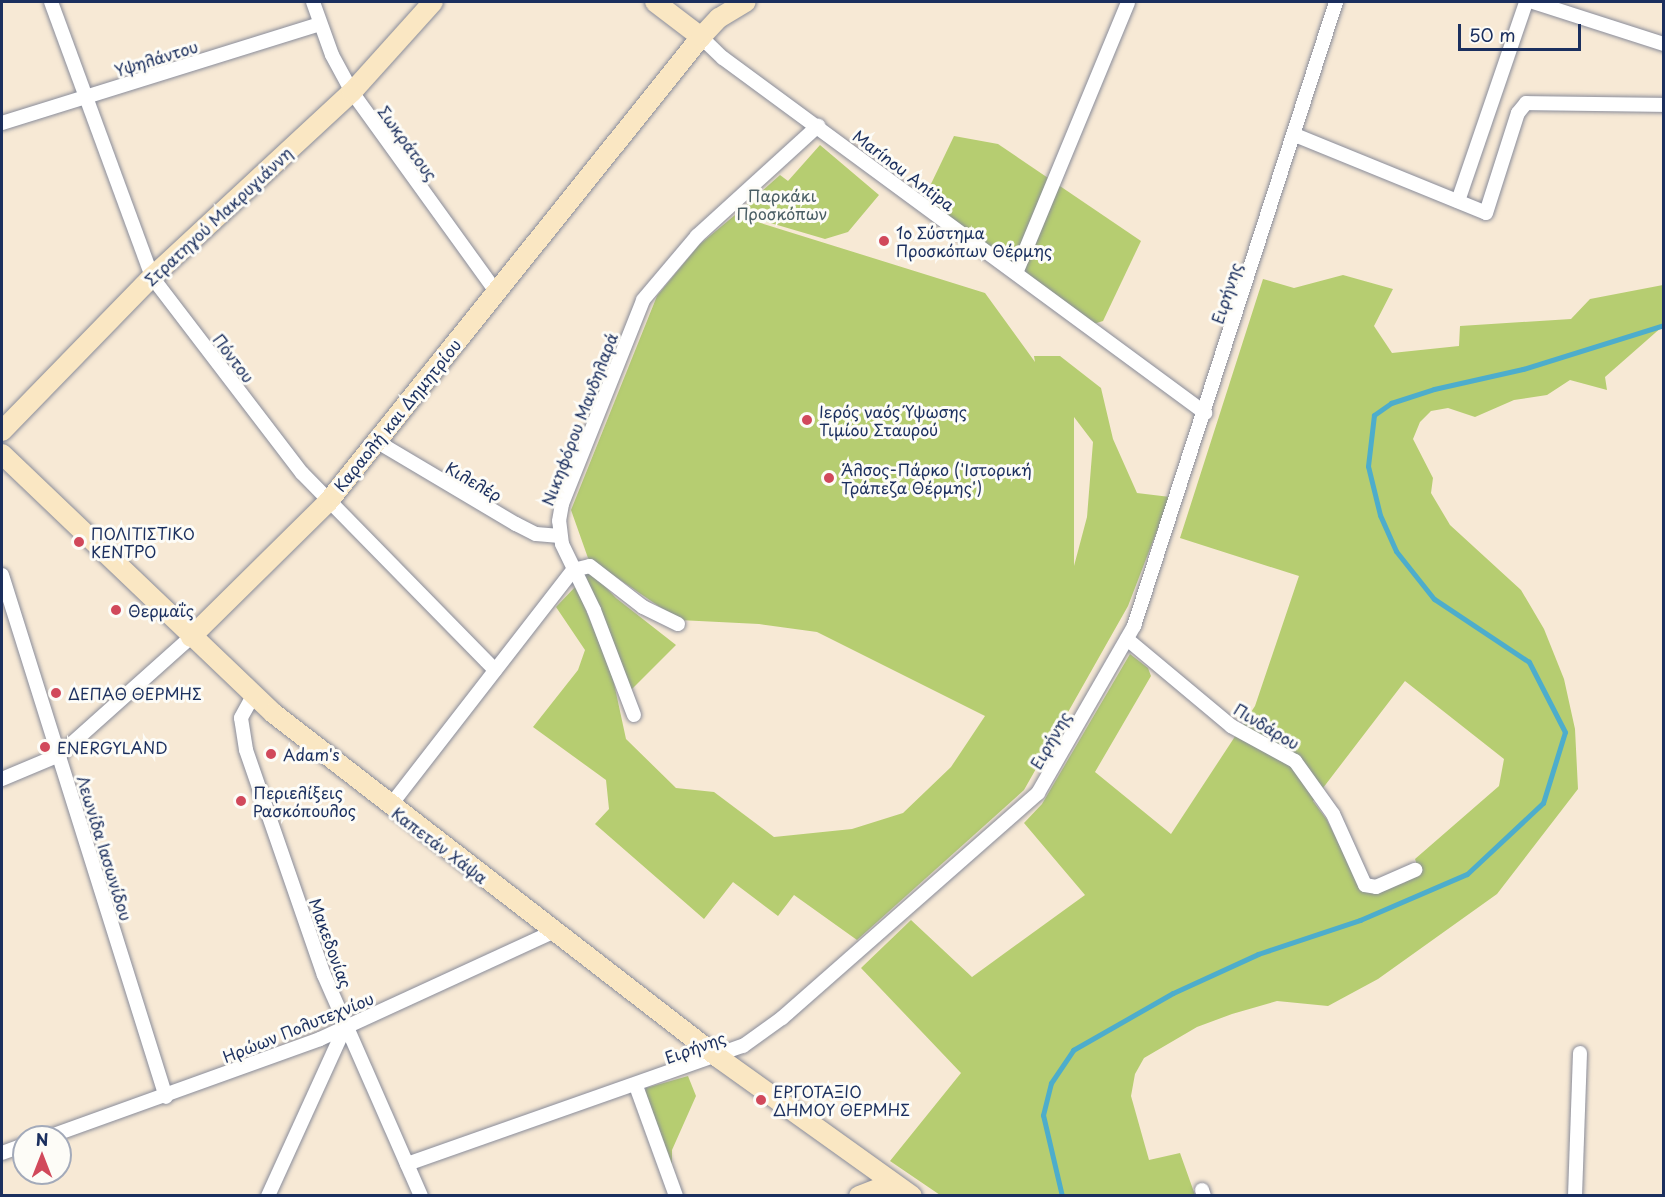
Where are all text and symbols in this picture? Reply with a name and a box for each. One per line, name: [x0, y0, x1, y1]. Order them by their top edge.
scale bar: [1461, 12, 1584, 50]
text: 50 m: [1469, 21, 1516, 48]
street label: Υψηλάντου: [112, 36, 200, 80]
street label: Σωκράτους: [374, 102, 442, 184]
street label: Marínou Antipa: [850, 126, 958, 214]
street label: Στρατηγού Μακρυγιάννη: [140, 143, 296, 289]
park label: Παρκάκι Προσκόπων: [736, 185, 828, 223]
place label: 1ο Σύστημα Προσκόπων Θέρμης: [896, 222, 1052, 260]
marker: 1ο Σύστημα Προσκόπων Θέρμης: [877, 234, 891, 248]
street label: Ειρήνης: [1207, 260, 1245, 326]
street label: Πόντου: [210, 330, 258, 386]
street label: Νικηφόρου Μανδηλαρά: [537, 330, 621, 508]
street label: Καραολή και Δημητρίου: [329, 335, 465, 495]
place label: Ιερός ναός Ύψωσης Τιμίου Σταυρού: [819, 401, 968, 439]
marker: Ιερός ναός Ύψωσης Τιμίου Σταυρού: [800, 413, 814, 427]
street label: Κιλελέρ: [443, 457, 505, 505]
place label: Άλσος-Πάρκο ('Ιστορική Τράπεζα Θέρμης'): [841, 459, 1032, 497]
marker: Άλσος-Πάρκο ('Ιστορική Τράπεζα Θέρμης'): [822, 471, 836, 485]
place label: ΠΟΛΙΤΙΣΤΙΚΟ ΚΕΝΤΡΟ: [91, 523, 195, 561]
marker: ΠΟΛΙΤΙΣΤΙΚΟ ΚΕΝΤΡΟ: [72, 535, 86, 549]
place label: Θερμαΐς: [128, 600, 194, 620]
marker: Θερμαΐς: [109, 603, 123, 617]
place label: ΔΕΠΑΘ ΘΕΡΜΗΣ: [68, 683, 202, 703]
marker: ΔΕΠΑΘ ΘΕΡΜΗΣ: [49, 686, 63, 700]
street label: Πινδάρου: [1231, 699, 1303, 753]
street label: Ειρήνης: [1026, 708, 1074, 772]
place label: ENERGYLAND: [57, 737, 168, 757]
marker: ENERGYLAND: [38, 740, 52, 754]
place label: Adam's: [283, 744, 340, 764]
marker: Adam's: [264, 747, 278, 761]
street label: Λεωνίδα Ιασωνίδου: [74, 773, 136, 923]
place label: Περιελίξεις Ρασκόπουλος: [253, 782, 356, 820]
marker: Περιελίξεις Ρασκόπουλος: [234, 794, 248, 808]
street label: Καπετάν Χάψα: [388, 803, 492, 887]
street label: Μακεδονίας: [306, 895, 356, 991]
street label: Ηρώων Πολυτεχνίου: [220, 988, 376, 1066]
street label: Ειρήνης: [662, 1027, 728, 1067]
place label: ΕΡΓΟΤΑΞΙΟ ΔΗΜΟΥ ΘΕΡΜΗΣ: [773, 1081, 911, 1119]
marker: ΕΡΓΟΤΑΞΙΟ ΔΗΜΟΥ ΘΕΡΜΗΣ: [754, 1093, 768, 1107]
north arrow: [12, 1125, 72, 1185]
text: N: [36, 1127, 48, 1151]

